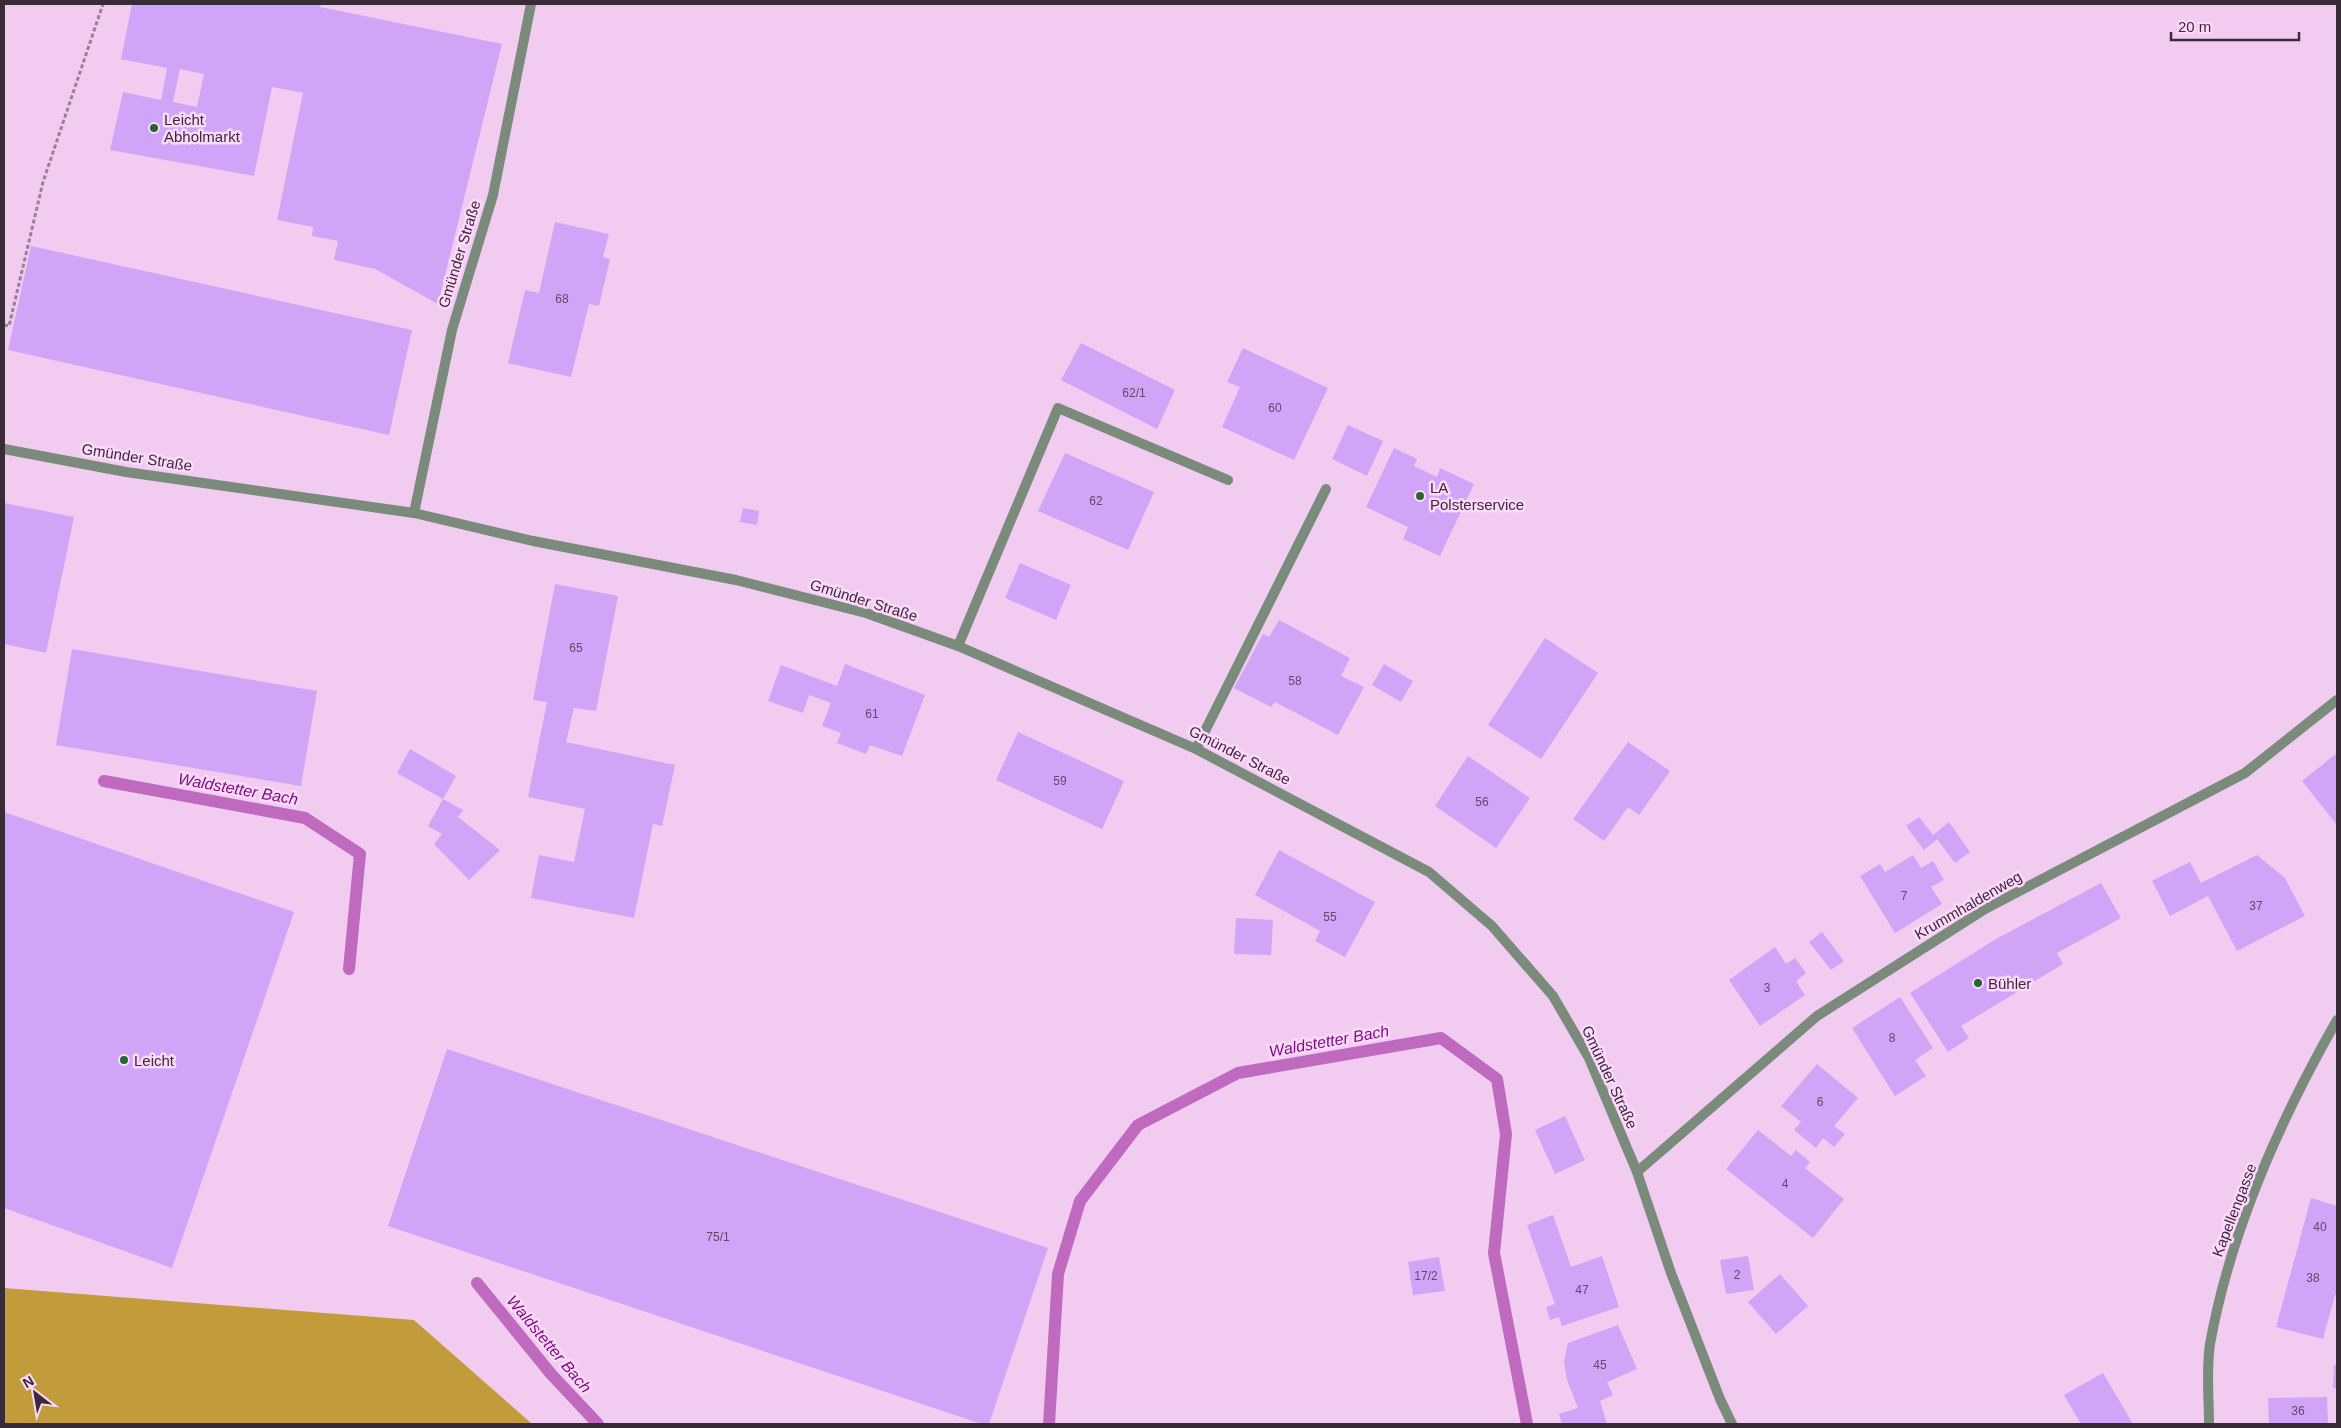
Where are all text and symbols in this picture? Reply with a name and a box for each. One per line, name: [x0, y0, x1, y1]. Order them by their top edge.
scale bar: [2171, 10, 2298, 42]
text: 20 m: [2178, 18, 2211, 35]
place label: Leicht Abholmarkt: [164, 111, 241, 145]
marker: Leicht Abholmarkt: [148, 122, 160, 134]
street label: Gmünder Straße: [435, 198, 483, 310]
house number: 68: [555, 292, 569, 306]
house number: 62/1: [1122, 386, 1146, 400]
house number: 60: [1268, 401, 1282, 415]
street label: Gmünder Straße: [80, 440, 194, 474]
place label: LA Polsterservice: [1430, 479, 1524, 513]
marker: LA Polsterservice: [1414, 490, 1426, 502]
house number: 62: [1089, 494, 1103, 508]
street label: Gmünder Straße: [808, 576, 920, 624]
house number: 65: [569, 641, 583, 655]
house number: 58: [1288, 674, 1302, 688]
house number: 61: [865, 707, 879, 721]
street label: Gmünder Straße: [1186, 722, 1294, 788]
water label: Waldstetter Bach: [177, 770, 299, 808]
house number: 59: [1053, 774, 1067, 788]
house number: 56: [1475, 795, 1489, 809]
street label: Krummhaldenweg: [1911, 867, 2025, 943]
house number: 7: [1901, 889, 1908, 903]
house number: 37: [2249, 899, 2263, 913]
house number: 55: [1323, 910, 1337, 924]
place label: Bühler: [1988, 975, 2031, 992]
marker: Bühler: [1972, 977, 1984, 989]
house number: 3: [1764, 981, 1771, 995]
water label: Waldstetter Bach: [1268, 1022, 1390, 1060]
street label: Gmünder Straße: [1579, 1023, 1641, 1131]
house number: 8: [1889, 1031, 1896, 1045]
place label: Leicht: [134, 1052, 175, 1069]
marker: Leicht: [118, 1054, 130, 1066]
house number: 6: [1817, 1095, 1824, 1109]
street label: Kapellengasse: [2208, 1161, 2260, 1259]
house number: 4: [1782, 1177, 1789, 1191]
house number: 40: [2313, 1220, 2327, 1234]
house number: 75/1: [706, 1230, 730, 1244]
house number: 2: [1734, 1268, 1741, 1282]
house number: 17/2: [1414, 1269, 1438, 1283]
house number: 38: [2306, 1271, 2320, 1285]
house number: 47: [1575, 1283, 1589, 1297]
water label: Waldstetter Bach: [503, 1292, 595, 1396]
house number: 45: [1593, 1358, 1607, 1372]
north arrow: [10, 1368, 60, 1418]
text: N: [20, 1372, 37, 1391]
house number: 36: [2291, 1404, 2305, 1418]

